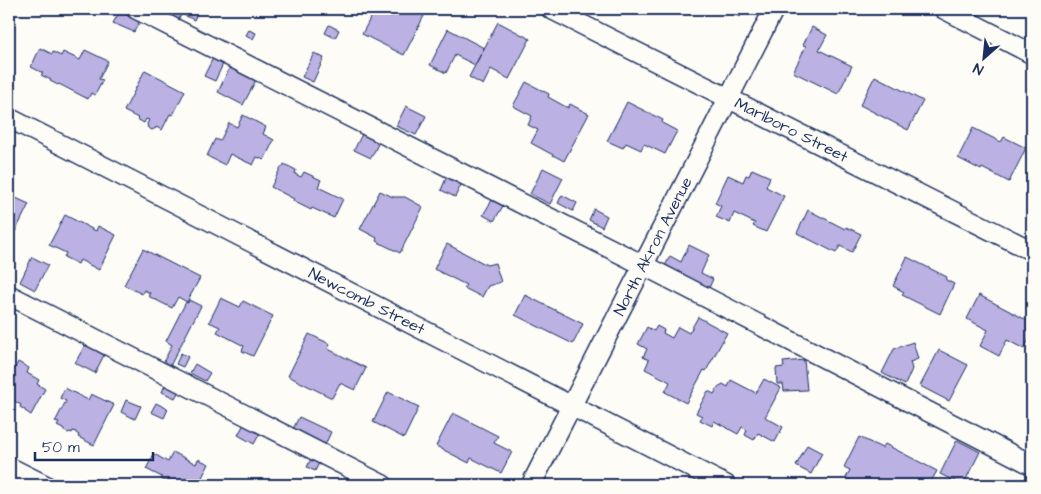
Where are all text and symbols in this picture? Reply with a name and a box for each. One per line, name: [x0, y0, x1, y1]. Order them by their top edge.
north arrow: [958, 32, 1008, 82]
text: N: [970, 58, 987, 80]
street label: Marlboro Street: [731, 92, 852, 168]
street label: North Akron Avenue: [608, 173, 698, 319]
street label: Newcomb Street: [305, 262, 429, 340]
scale bar: [35, 429, 152, 461]
text: 50 m: [42, 437, 80, 458]

